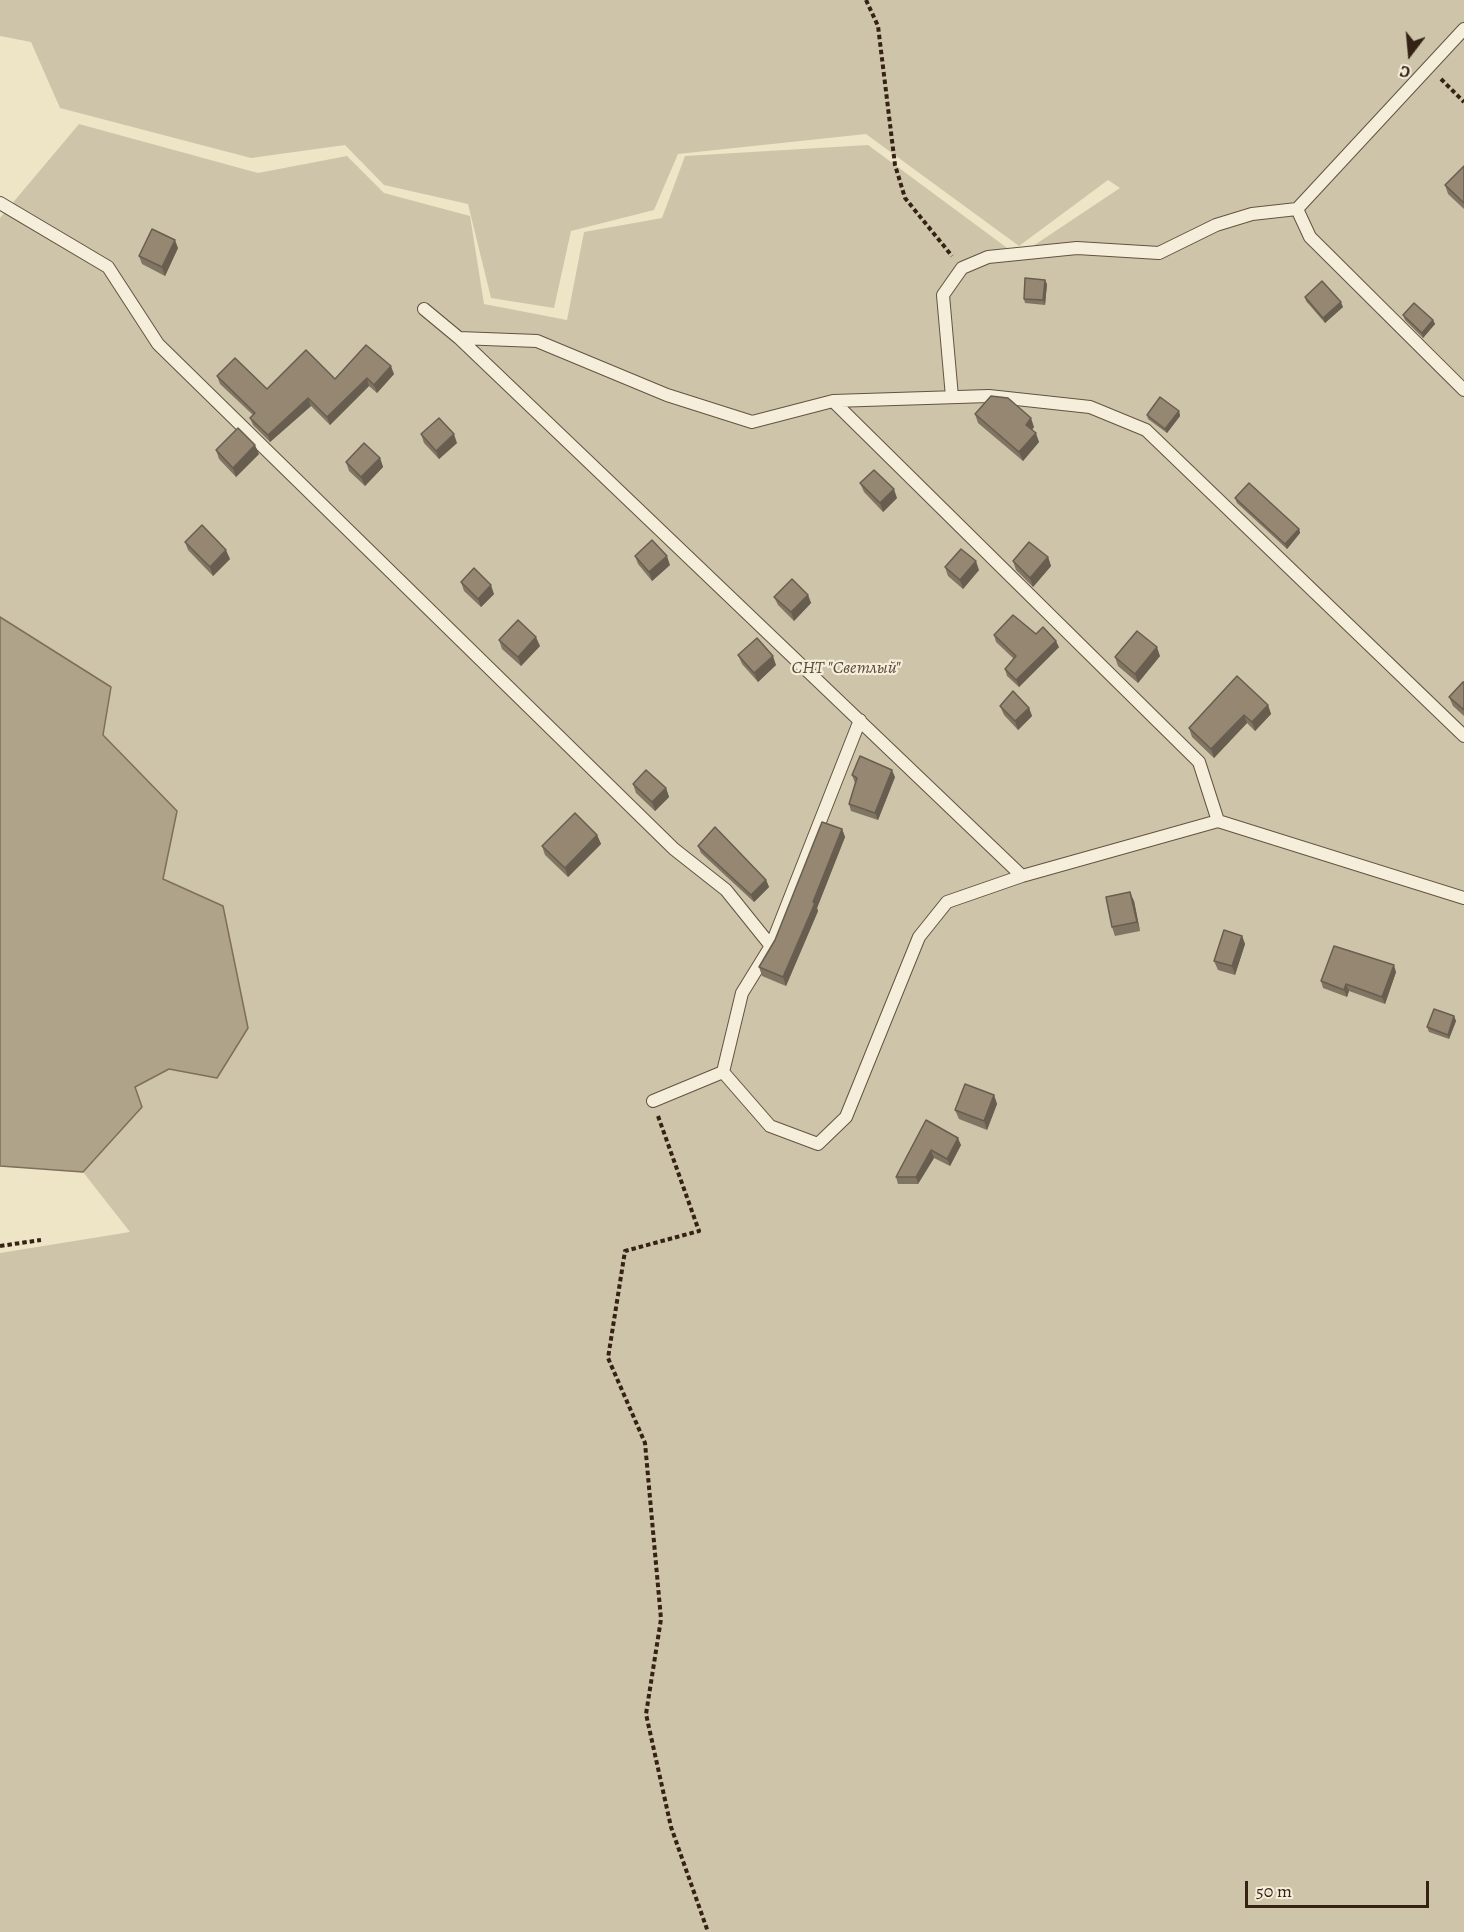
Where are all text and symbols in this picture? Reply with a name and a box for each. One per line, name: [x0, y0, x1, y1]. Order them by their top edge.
north arrow: [1380, 24, 1440, 84]
text: С: [1397, 59, 1413, 83]
park label: СНТ "Светлый": [791, 658, 901, 680]
scale bar: [1248, 1869, 1432, 1907]
text: 50 m: [1256, 1879, 1292, 1903]

